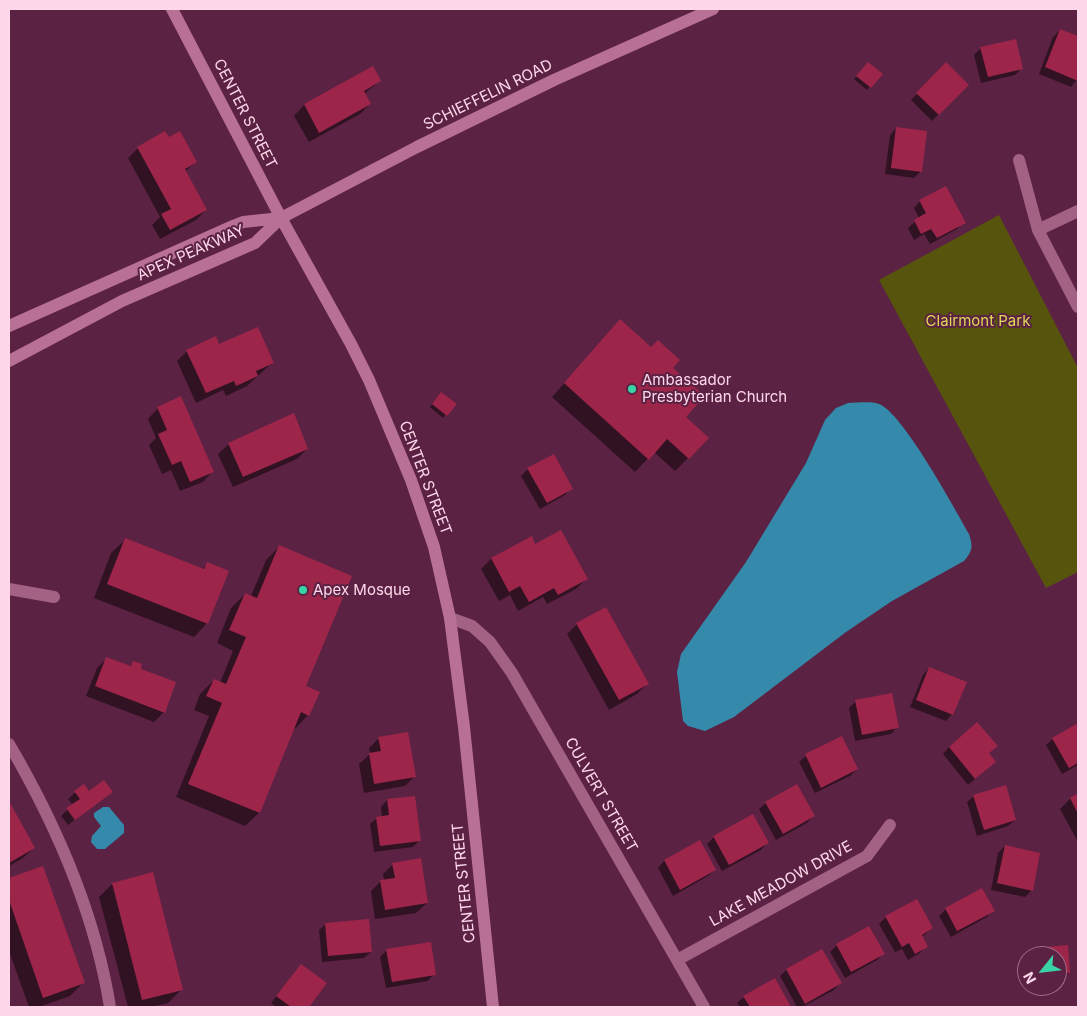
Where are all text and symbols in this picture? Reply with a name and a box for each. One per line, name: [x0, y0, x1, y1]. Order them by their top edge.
street label: CENTER STREET: [210, 56, 280, 172]
street label: SCHIEFFELIN ROAD: [421, 56, 555, 134]
street label: APEX PEAKWAY: [134, 221, 248, 285]
park label: Clairmont Park: [926, 312, 1030, 330]
place label: Ambassador Presbyterian Church: [642, 371, 787, 406]
marker: Ambassador Presbyterian Church: [626, 383, 638, 395]
street label: CENTER STREET: [395, 419, 455, 537]
place label: Apex Mosque: [313, 581, 411, 599]
marker: Apex Mosque: [297, 584, 309, 596]
street label: CULVERT STREET: [561, 735, 641, 855]
street label: CENTER STREET: [449, 822, 479, 944]
street label: LAKE MEADOW DRIVE: [707, 837, 855, 931]
north arrow: [1017, 946, 1067, 996]
text: N: [1019, 969, 1039, 987]

